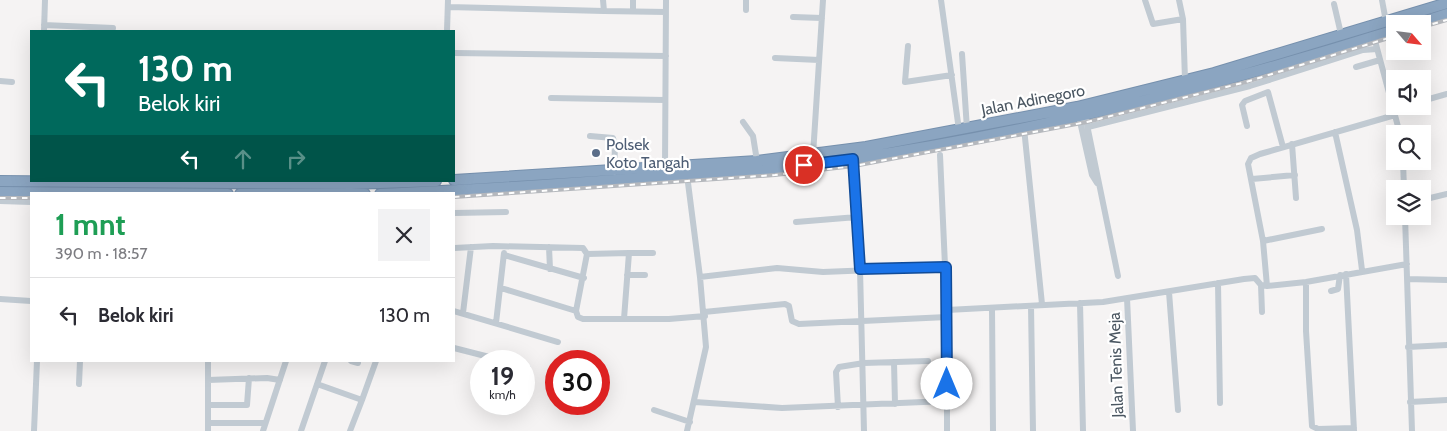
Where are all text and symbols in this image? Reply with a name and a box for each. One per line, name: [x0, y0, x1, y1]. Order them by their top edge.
north arrow: [1386, 15, 1431, 60]
map controls: [1386, 15, 1431, 225]
text: 130 m: [138, 47, 233, 90]
icon: left: [55, 50, 120, 115]
button: sound: [1386, 70, 1431, 115]
street label: Jalan Adinegoro: [979, 81, 1087, 120]
text: Belok kiri: [138, 90, 221, 117]
button: search: [1386, 125, 1431, 170]
place label: Polsek Koto Tangah: [606, 135, 689, 172]
pin: [783, 144, 825, 186]
icon: left: [176, 145, 204, 173]
icon: ahead: [229, 145, 257, 173]
icon: right: [282, 145, 310, 173]
marker: Polsek Koto Tangah: [590, 147, 602, 159]
icon: arrive: [790, 151, 818, 179]
button: layers: [1386, 180, 1431, 225]
text: 1 mnt: [55, 206, 126, 243]
button: close: [378, 209, 430, 261]
text: 390 m · 18:57: [55, 244, 148, 263]
icon: left: [55, 301, 83, 329]
text: Belok kiri: [98, 304, 174, 327]
text: 130 m: [379, 304, 430, 327]
street label: Jalan Tenis Meja: [1105, 312, 1127, 419]
speed limit sign: 30: [545, 350, 610, 415]
position arrow: [920, 357, 972, 409]
text: 19: [491, 361, 514, 391]
text: km/h: [489, 387, 516, 402]

